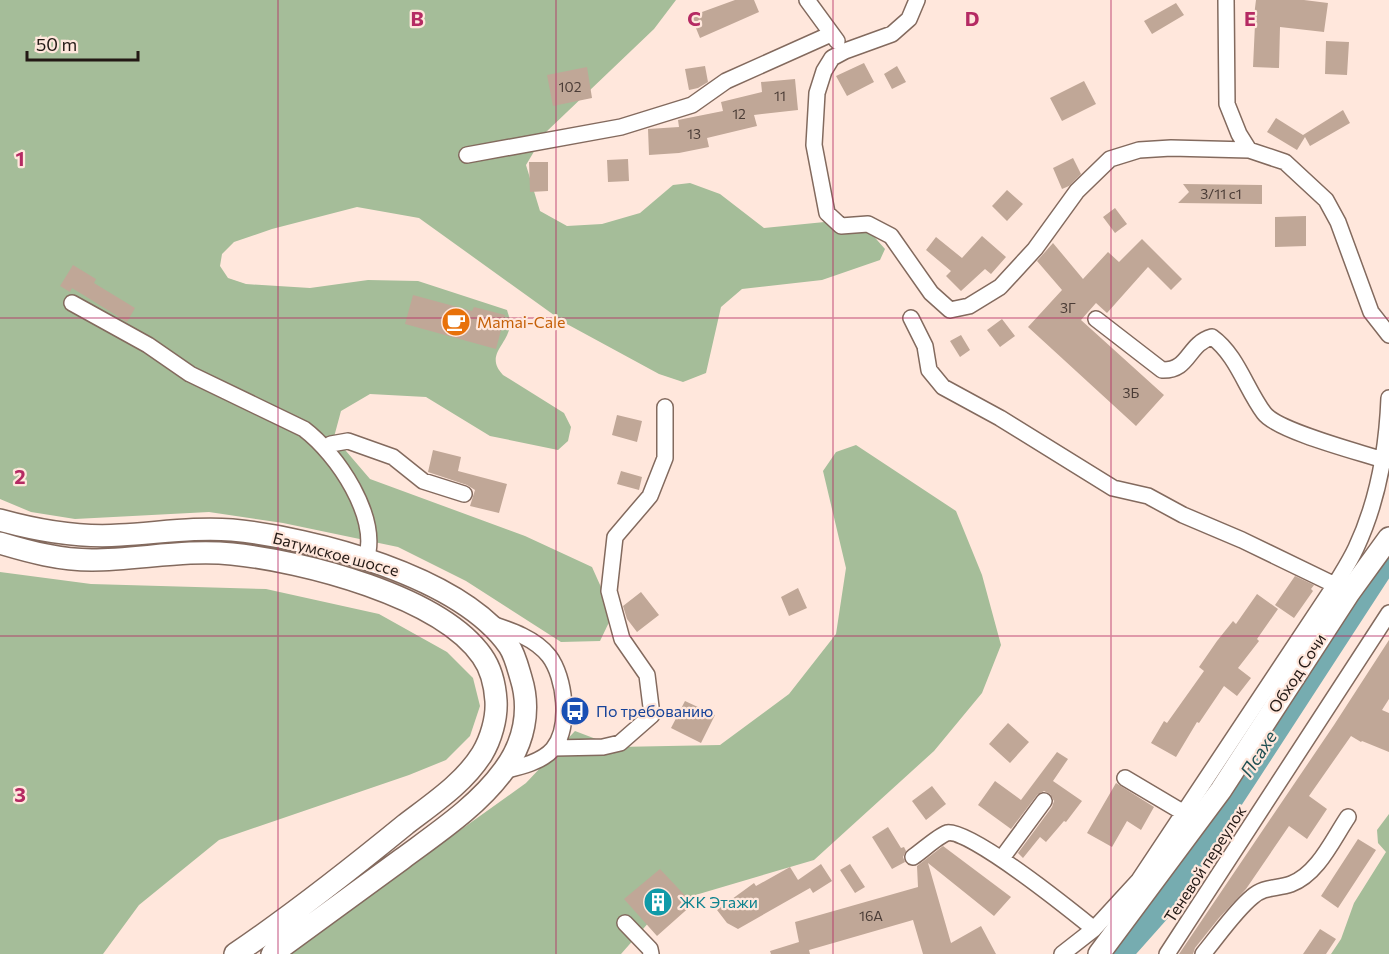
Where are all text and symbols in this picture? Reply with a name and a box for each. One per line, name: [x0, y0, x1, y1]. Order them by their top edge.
text: B: [410, 6, 424, 30]
text: C: [687, 6, 701, 30]
text: D: [965, 6, 979, 30]
text: E: [1244, 6, 1256, 30]
scale bar: [27, 24, 138, 62]
text: 50 m: [36, 33, 77, 55]
house number: 102: [559, 78, 582, 95]
house number: 11: [774, 87, 786, 104]
house number: 12: [732, 105, 746, 122]
house number: 13: [687, 125, 701, 142]
text: 1: [15, 146, 25, 170]
house number: 3/11 с1: [1200, 185, 1242, 202]
house number: 3Г: [1060, 299, 1076, 316]
cafe icon: Mamai-Cale: [440, 306, 472, 338]
place label: Mamai-Cale: [477, 312, 566, 331]
house number: 3Б: [1123, 384, 1140, 401]
text: 2: [14, 464, 26, 488]
street label: Батумское шоссе: [271, 528, 401, 579]
street label: Обход Сочи: [1264, 630, 1329, 716]
bus stop icon: По требованию: [559, 695, 591, 727]
place label: По требованию: [596, 701, 713, 720]
water label: Псахе: [1235, 726, 1281, 781]
text: 3: [14, 782, 26, 806]
street label: Теневой переулок: [1160, 801, 1250, 926]
building icon: ЖК Этажи: [642, 886, 674, 918]
place label: ЖК Этажи: [679, 892, 758, 911]
house number: 16А: [859, 907, 883, 924]

